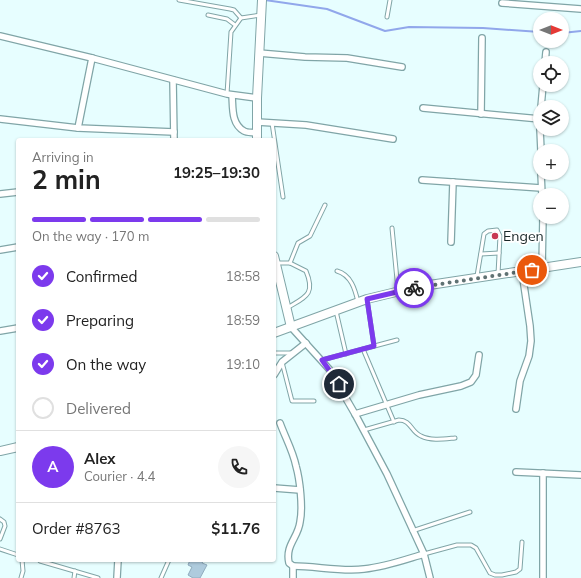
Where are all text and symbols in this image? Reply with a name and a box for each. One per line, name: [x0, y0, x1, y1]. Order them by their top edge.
north arrow: [533, 12, 569, 48]
map controls: [533, 12, 569, 224]
button: locate: [533, 56, 569, 92]
button: layers: [533, 100, 569, 136]
button: +: [533, 144, 569, 180]
text: Arriving in: [32, 149, 94, 165]
text: 2 min: [32, 163, 101, 196]
text: 19:25–19:30: [173, 163, 260, 182]
button: −: [533, 188, 569, 224]
place label: Engen: [503, 227, 544, 245]
text: On the way · 170 m: [32, 228, 149, 244]
marker: Engen: [490, 231, 500, 241]
pin: [515, 253, 549, 287]
icon: bag: [521, 259, 543, 281]
icon: check: [32, 265, 54, 287]
text: Confirmed: [66, 267, 137, 286]
text: 18:58: [226, 268, 260, 284]
courier: [394, 268, 434, 308]
icon: bike: [403, 277, 425, 299]
icon: check: [32, 309, 54, 331]
text: Preparing: [66, 311, 134, 330]
text: 18:59: [226, 312, 260, 328]
icon: check: [32, 353, 54, 375]
text: On the way: [66, 355, 146, 374]
text: 19:10: [226, 356, 260, 372]
pin: [322, 367, 356, 401]
icon: home: [328, 373, 350, 395]
text: Delivered: [66, 399, 131, 418]
button: phone: [218, 446, 260, 488]
text: Alex: [84, 449, 116, 468]
text: A: [47, 457, 59, 476]
text: Courier · 4.4: [84, 468, 155, 484]
text: Order #8763: [32, 519, 120, 538]
text: $11.76: [211, 519, 260, 538]

